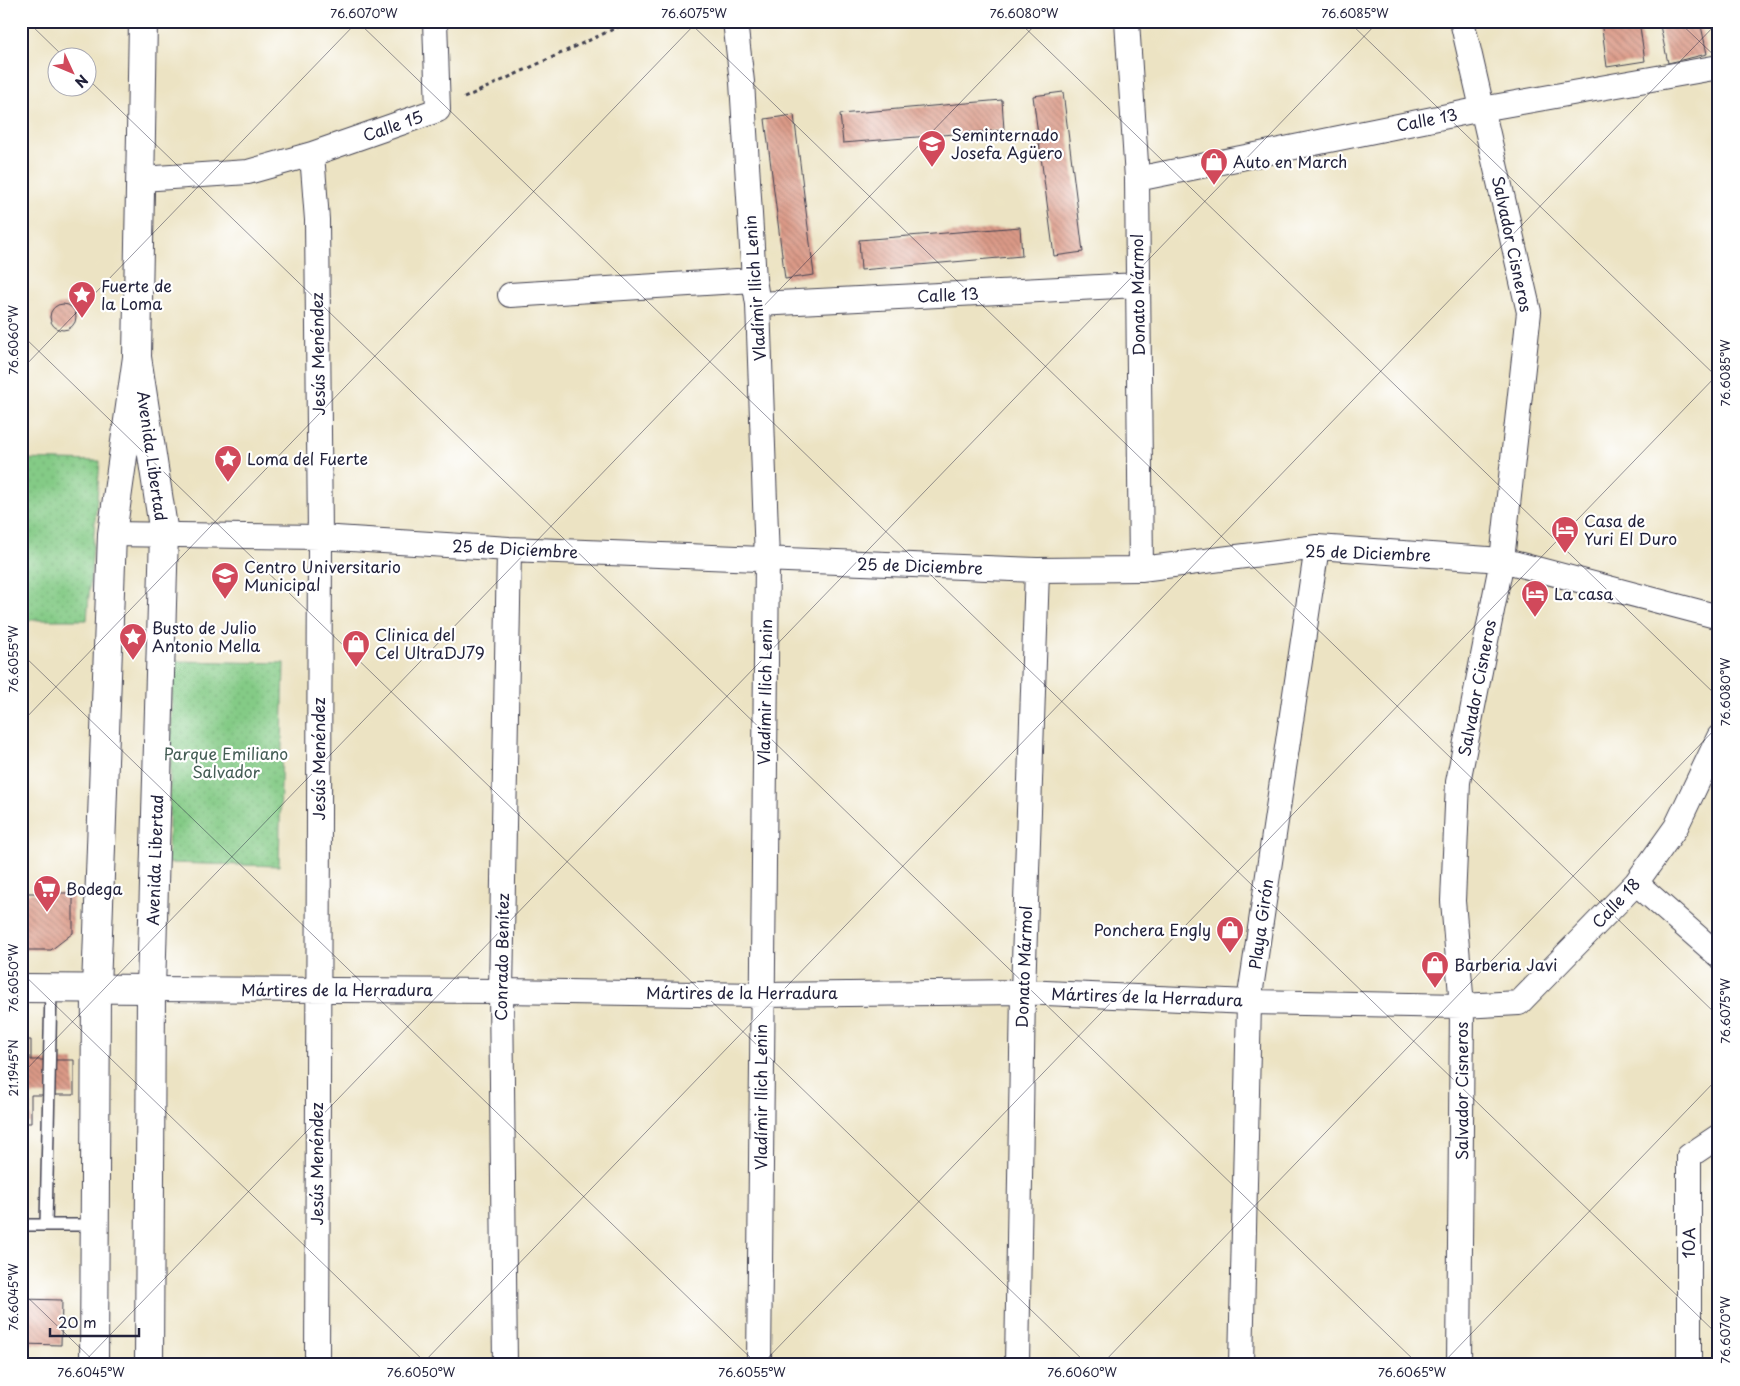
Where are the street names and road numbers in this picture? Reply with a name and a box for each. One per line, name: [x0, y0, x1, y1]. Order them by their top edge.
street label: Calle 13: [1394, 101, 1459, 137]
street label: Calle 15: [359, 104, 426, 147]
street label: Salvador Cisneros: [1487, 173, 1539, 314]
street label: Vladímir Ilich Lenin: [737, 214, 771, 362]
street label: Donato Mármol: [1124, 234, 1150, 356]
street label: Calle 13: [916, 280, 979, 308]
street label: Jesús Menéndez: [304, 292, 330, 416]
street label: Avenida Libertad: [132, 389, 174, 523]
street label: 25 de Diciembre: [452, 533, 579, 563]
street label: 25 de Diciembre: [1305, 538, 1432, 566]
street label: 25 de Diciembre: [857, 551, 984, 579]
street label: Salvador Cisneros: [1451, 617, 1501, 758]
street label: Vladímir Ilich Lenin: [751, 619, 777, 765]
street label: Jesús Menéndez: [306, 697, 330, 821]
street label: Avenida Libertad: [140, 794, 168, 926]
street label: Calle 18: [1586, 872, 1645, 933]
street label: Playa Girón: [1242, 877, 1278, 971]
street label: Conrado Benítez: [488, 893, 514, 1021]
street label: Donato Mármol: [1009, 905, 1037, 1029]
street label: Mártires de la Herradura: [241, 977, 433, 1001]
street label: Mártires de la Herradura: [646, 980, 838, 1004]
street label: Mártires de la Herradura: [1051, 981, 1243, 1011]
street label: Salvador Cisneros: [1449, 1022, 1473, 1160]
street label: Vladímir Ilich Lenin: [748, 1024, 772, 1170]
street label: Jesús Menéndez: [304, 1102, 328, 1226]
street label: 10A: [1676, 1228, 1700, 1258]

